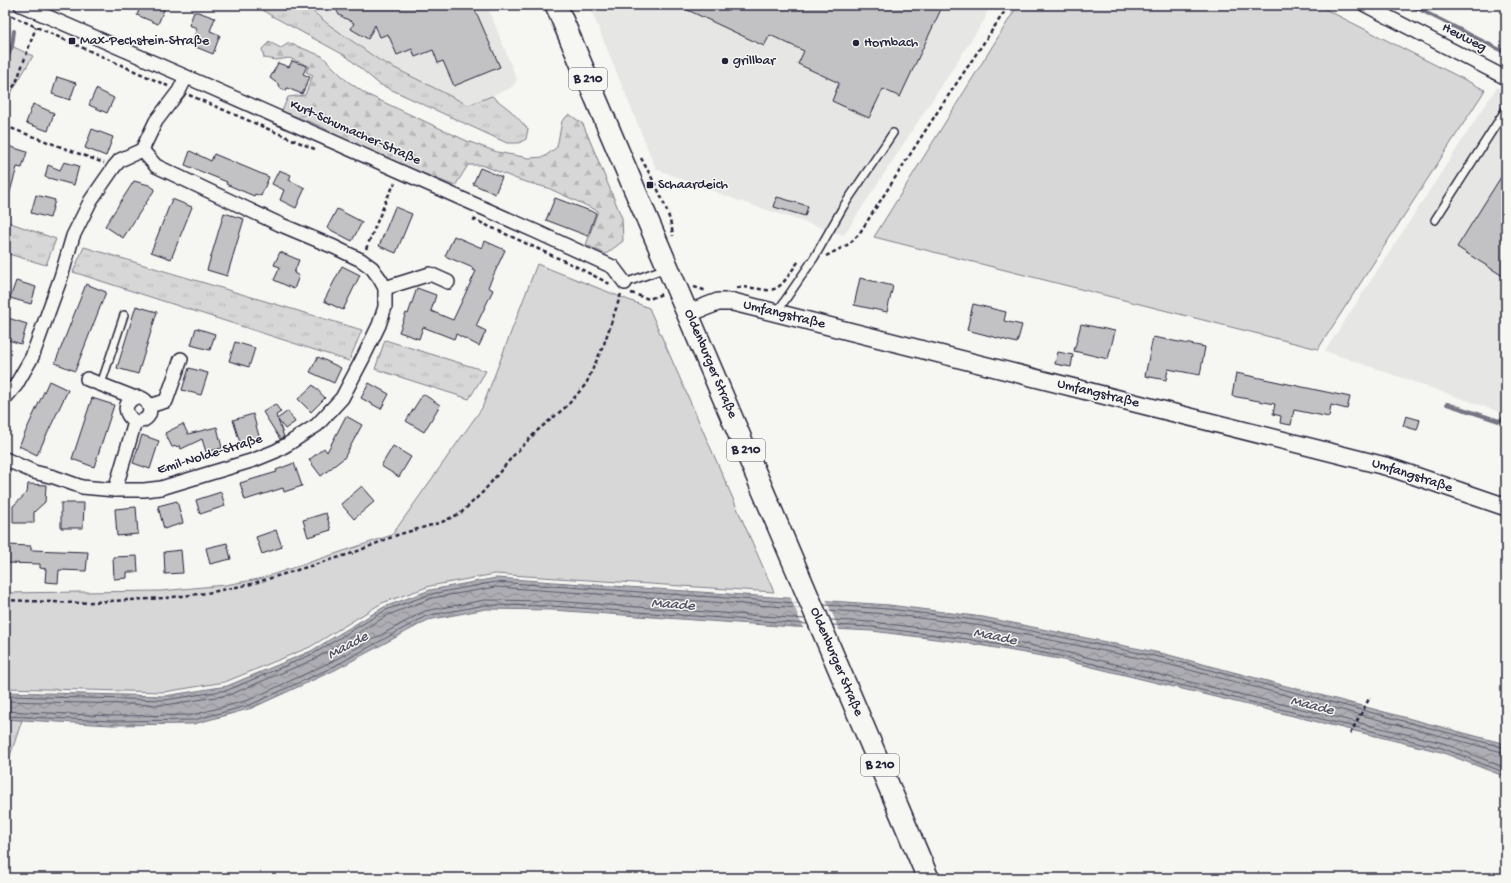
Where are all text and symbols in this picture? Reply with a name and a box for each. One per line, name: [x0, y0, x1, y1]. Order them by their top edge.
street label: Heuweg: [1439, 20, 1489, 56]
place label: Max-Pechstein-Straße: [80, 33, 210, 50]
place label: Hornbach: [864, 35, 919, 52]
marker: Max-Pechstein-Straße: [67, 36, 77, 46]
marker: Hornbach: [851, 38, 861, 48]
place label: grillbar: [733, 53, 776, 70]
marker: grillbar: [720, 56, 730, 66]
road number: B 210: [569, 68, 607, 90]
street label: Kurt-Schumacher-Straße: [287, 96, 424, 170]
place label: Schaardeich: [658, 177, 728, 194]
marker: Schaardeich: [645, 180, 655, 190]
street label: Umfangstraße: [741, 297, 828, 334]
street label: Oldenburger Straße: [679, 307, 741, 422]
street label: Umfangstraße: [1055, 376, 1142, 413]
street label: Emil-Nolde-Straße: [155, 431, 265, 479]
road number: B 210: [727, 439, 765, 461]
street label: Umfangstraße: [1369, 455, 1455, 497]
water label: Maade: [651, 595, 697, 616]
street label: Oldenburger Straße: [805, 605, 867, 720]
water label: Maade: [972, 624, 1019, 650]
water label: Maade: [325, 627, 373, 664]
water label: Maade: [1289, 692, 1337, 720]
road number: B 210: [861, 754, 899, 776]

